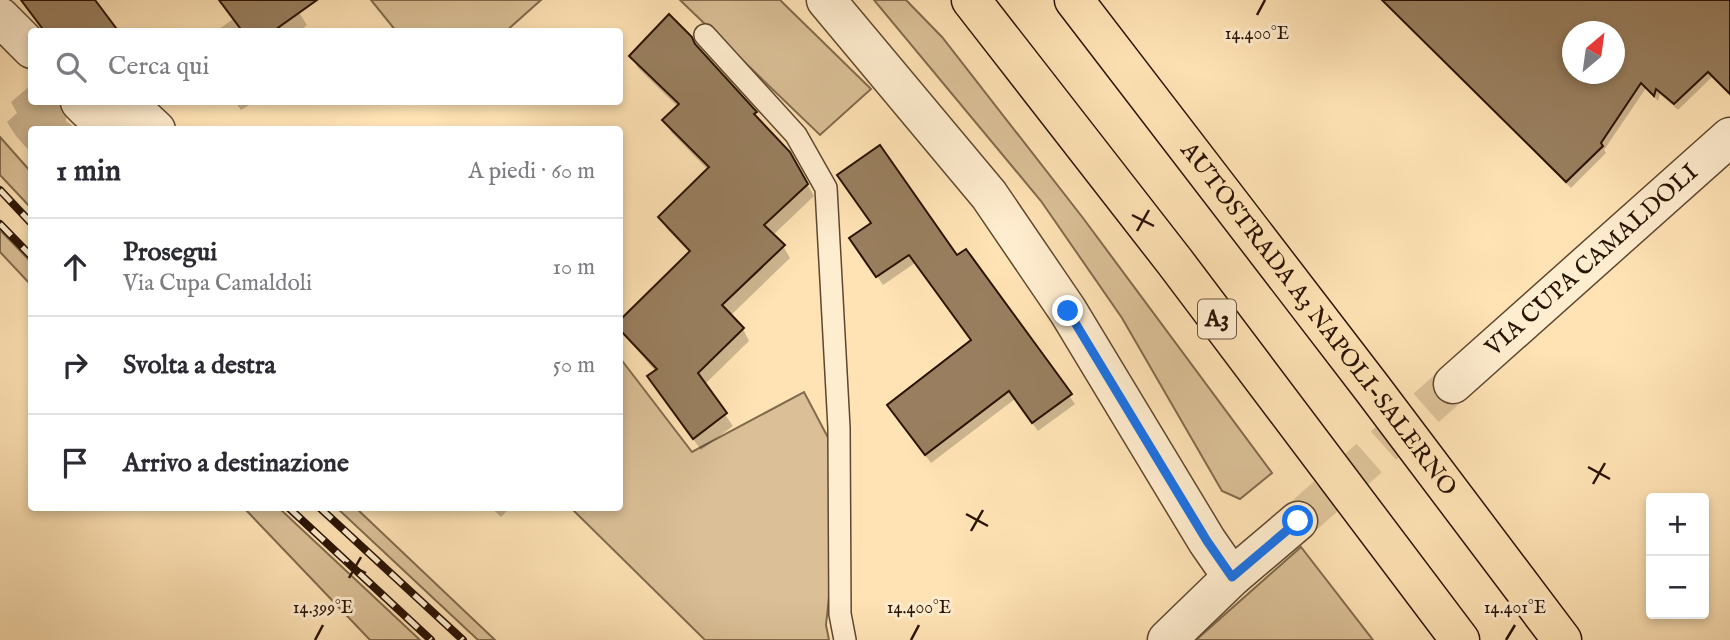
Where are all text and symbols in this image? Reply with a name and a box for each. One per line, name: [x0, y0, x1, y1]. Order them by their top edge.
north arrow: [1562, 21, 1625, 84]
text: 14.400°E: [1225, 23, 1289, 46]
search box: [28, 28, 623, 105]
icon: search: [52, 48, 90, 86]
text: Cerca qui: [108, 50, 209, 83]
street label: AUTOSTRADA A3 NAPOLI-SALERNO: [1173, 135, 1464, 502]
text: 1 min: [56, 153, 121, 191]
text: A piedi · 60 m: [468, 157, 595, 186]
street label: VIA CUPA CAMALDOLI: [1478, 157, 1705, 364]
text: Prosegui: [123, 236, 217, 269]
icon: ahead: [56, 248, 94, 286]
text: 10 m: [552, 253, 595, 282]
text: Via Cupa Camaldoli: [123, 269, 312, 298]
route end: [1052, 295, 1083, 326]
road number: A3: [1198, 300, 1236, 338]
icon: right: [56, 346, 94, 384]
text: Svolta a destra: [123, 349, 276, 382]
text: 50 m: [553, 351, 595, 380]
icon: arrive: [56, 444, 94, 482]
text: Arrivo a destinazione: [123, 447, 349, 480]
map controls: [1646, 493, 1709, 619]
button: +: [1646, 493, 1709, 556]
route start: [1282, 505, 1313, 536]
button: −: [1646, 556, 1709, 619]
text: 14.399°E: [293, 597, 353, 620]
text: 14.400°E: [887, 597, 951, 620]
text: 14.401°E: [1484, 597, 1546, 620]

